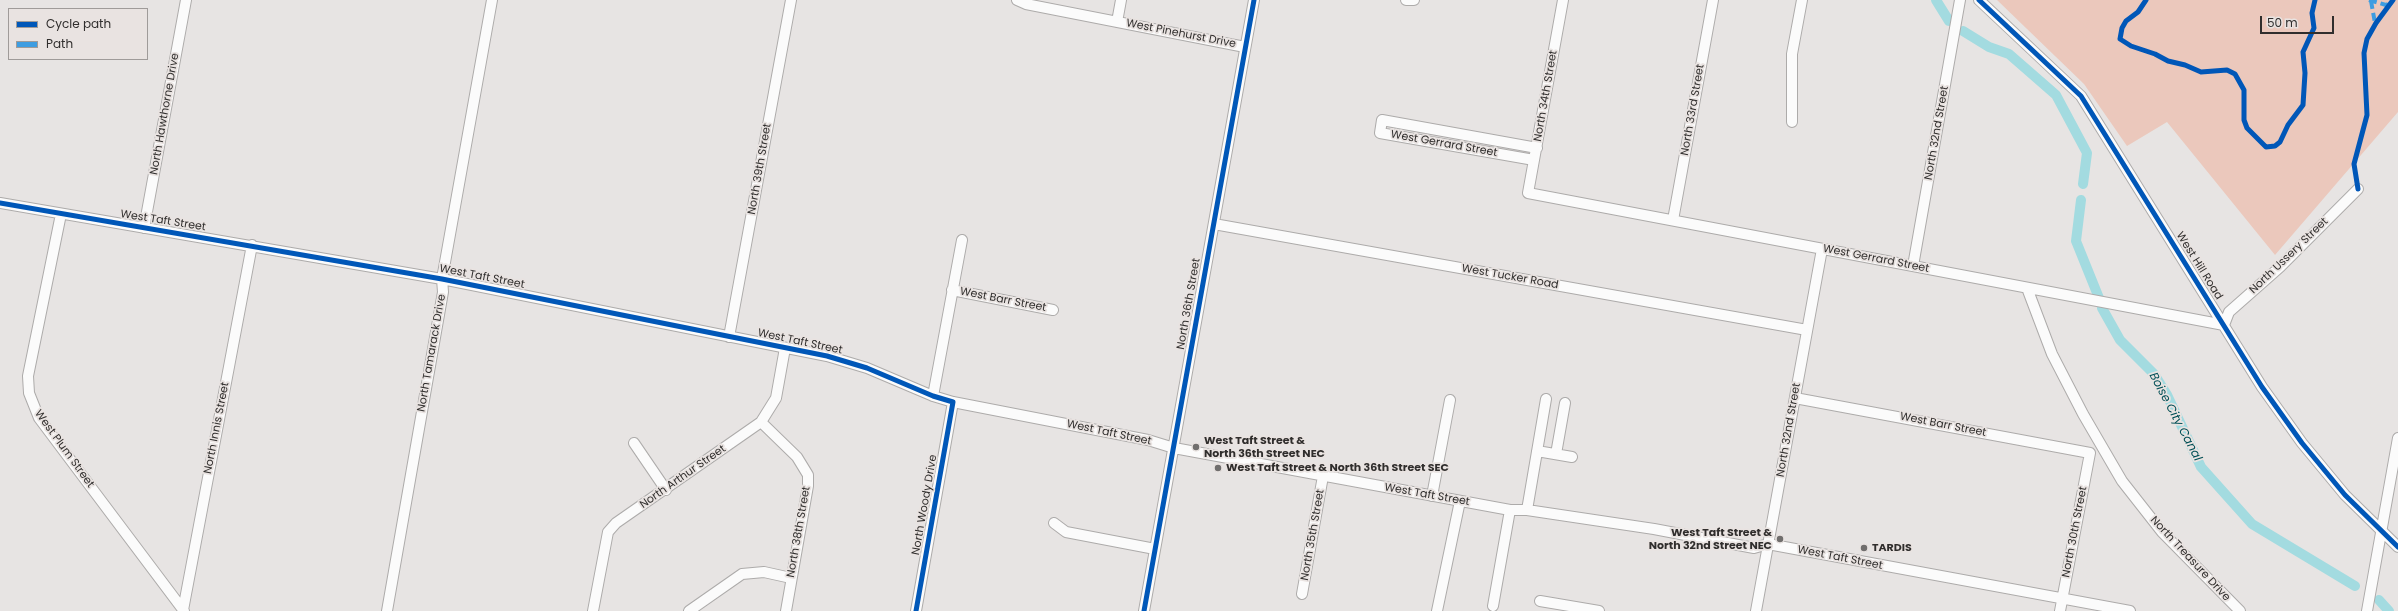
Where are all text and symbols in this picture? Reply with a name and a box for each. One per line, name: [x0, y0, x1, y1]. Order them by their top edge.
legend: [8, 8, 148, 60]
scale bar: [2262, 8, 2336, 34]
text: 50 m: [2267, 14, 2298, 31]
text: Cycle path: [46, 15, 111, 32]
street label: West Pinehurst Drive: [1125, 17, 1237, 51]
text: Path: [46, 35, 73, 52]
street label: North 34th Street: [1531, 49, 1561, 143]
street label: North Hawthorne Drive: [148, 52, 182, 176]
street label: North 33rd Street: [1678, 63, 1708, 157]
street label: North 32nd Street: [1922, 85, 1952, 181]
street label: North 39th Street: [745, 122, 775, 216]
street label: West Gerrard Street: [1390, 128, 1498, 160]
street label: West Taft Street: [119, 208, 207, 234]
street label: North Ussery Street: [2247, 215, 2331, 297]
street label: West Hill Road: [2173, 230, 2225, 302]
street label: West Gerrard Street: [1822, 242, 1930, 276]
street label: North 36th Street: [1174, 257, 1204, 351]
street label: West Taft Street: [438, 262, 526, 292]
street label: West Tucker Road: [1461, 262, 1559, 292]
street label: West Barr Street: [959, 285, 1047, 315]
street label: North Tamarack Drive: [415, 293, 449, 413]
street label: West Taft Street: [756, 327, 844, 357]
water label: Boise City Canal: [2146, 370, 2204, 464]
street label: North Innis Street: [202, 381, 232, 475]
street label: North 32nd Street: [1774, 382, 1804, 478]
street label: West Plum Street: [31, 408, 97, 490]
street label: West Barr Street: [1899, 410, 1987, 440]
street label: West Taft Street: [1065, 418, 1153, 448]
place label: West Taft Street & North 36th Street NEC: [1204, 434, 1325, 460]
street label: North Arthur Street: [638, 442, 728, 512]
marker: West Taft Street & North 36th Street NEC: [1191, 442, 1201, 452]
street label: North Woody Drive: [910, 454, 940, 556]
place label: West Taft Street & North 36th Street SEC: [1226, 461, 1449, 475]
marker: West Taft Street & North 36th Street SEC: [1213, 463, 1223, 473]
street label: West Taft Street: [1383, 481, 1471, 509]
street label: North 38th Street: [784, 485, 814, 579]
street label: North 30th Street: [2060, 485, 2090, 579]
street label: North 35th Street: [1298, 488, 1328, 582]
street label: North Treasure Drive: [2147, 514, 2233, 604]
place label: West Taft Street & North 32nd Street NEC: [1649, 526, 1772, 552]
marker: West Taft Street & North 32nd Street NEC: [1775, 534, 1785, 544]
place label: TARDIS: [1872, 541, 1912, 555]
street label: West Taft Street: [1796, 543, 1884, 573]
marker: TARDIS: [1859, 543, 1869, 553]

